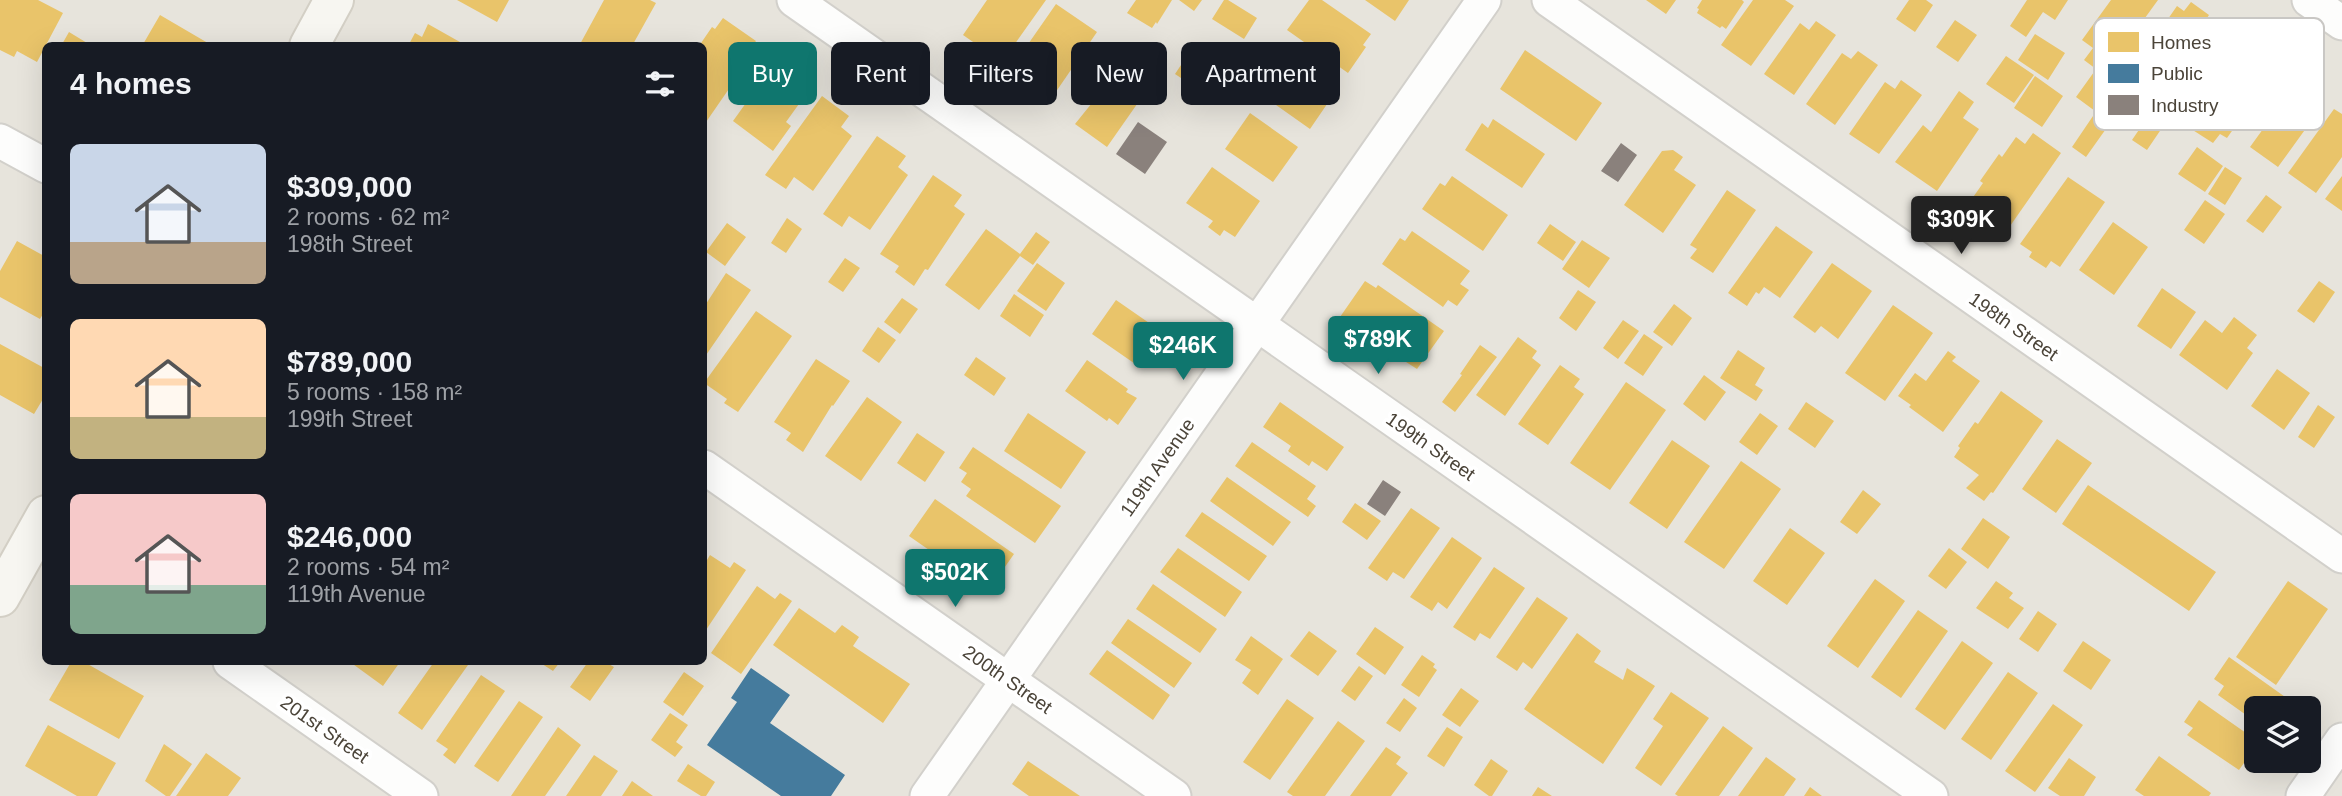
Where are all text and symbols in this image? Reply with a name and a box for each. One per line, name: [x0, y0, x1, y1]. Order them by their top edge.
legend: [2094, 18, 2324, 130]
text: Homes: [2151, 32, 2211, 53]
chip: Buy: [728, 42, 817, 105]
chip: Rent: [831, 42, 930, 105]
chip: Filters: [944, 42, 1057, 105]
chip: New: [1071, 42, 1167, 105]
chip: Apartment: [1181, 42, 1340, 105]
text: Public: [2151, 63, 2203, 84]
icon: filters: [641, 65, 679, 103]
text: 4 homes: [70, 67, 192, 100]
text: Industry: [2151, 95, 2219, 116]
text: $309,000: [287, 170, 412, 203]
icon: home: [126, 172, 210, 256]
pin: $309K: [1912, 196, 2010, 256]
text: 2 rooms · 62 m²: [287, 204, 449, 230]
text: $309K: [1927, 206, 1995, 232]
text: 198th Street: [287, 231, 412, 257]
street label: 198th Street: [1965, 288, 2063, 365]
pin: $789K: [1329, 316, 1427, 376]
pin: $246K: [1134, 322, 1232, 382]
text: $789K: [1344, 326, 1412, 352]
text: $246K: [1149, 332, 1217, 358]
text: $789,000: [287, 345, 412, 378]
icon: home: [126, 347, 210, 431]
text: 5 rooms · 158 m²: [287, 379, 462, 405]
text: 199th Street: [287, 406, 412, 432]
street label: 199th Street: [1382, 408, 1480, 485]
street label: 119th Avenue: [1116, 414, 1199, 520]
text: $246,000: [287, 520, 412, 553]
icon: home: [126, 522, 210, 606]
pin: $502K: [906, 550, 1004, 609]
text: 2 rooms · 54 m²: [287, 554, 449, 580]
text: $502K: [921, 559, 989, 585]
text: 119th Avenue: [287, 581, 426, 607]
street label: 200th Street: [959, 641, 1057, 718]
street label: 201st Street: [277, 691, 373, 768]
map controls: [2244, 696, 2321, 773]
button: layers: [2244, 696, 2321, 773]

